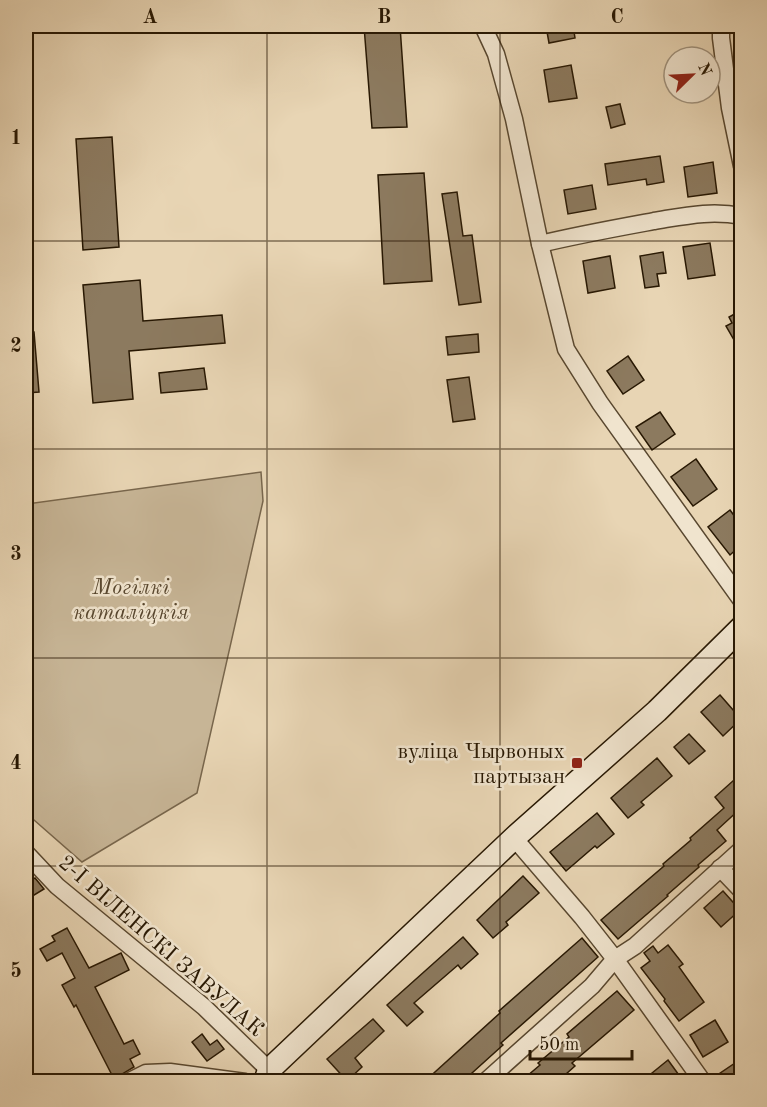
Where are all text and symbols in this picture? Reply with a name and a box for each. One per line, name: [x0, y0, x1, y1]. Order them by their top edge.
text: A: [142, 8, 158, 28]
text: B: [377, 8, 391, 28]
text: C: [610, 8, 624, 28]
north arrow: [662, 45, 722, 105]
text: N: [694, 61, 714, 79]
text: 1: [10, 129, 22, 149]
text: 2: [10, 337, 22, 357]
text: 3: [10, 545, 22, 565]
park label: Могілкі каталіцкія: [73, 577, 189, 624]
place label: вуліца Чырвоных партызан: [398, 741, 565, 788]
text: 4: [10, 754, 22, 774]
marker: вуліца Чырвоных партызан: [570, 756, 584, 770]
street label: 2-І ВІЛЕНСКІ ЗАВУЛАК: [54, 852, 267, 1041]
text: 5: [10, 961, 22, 982]
scale bar: [530, 1023, 632, 1061]
text: 50 m: [539, 1036, 579, 1054]

